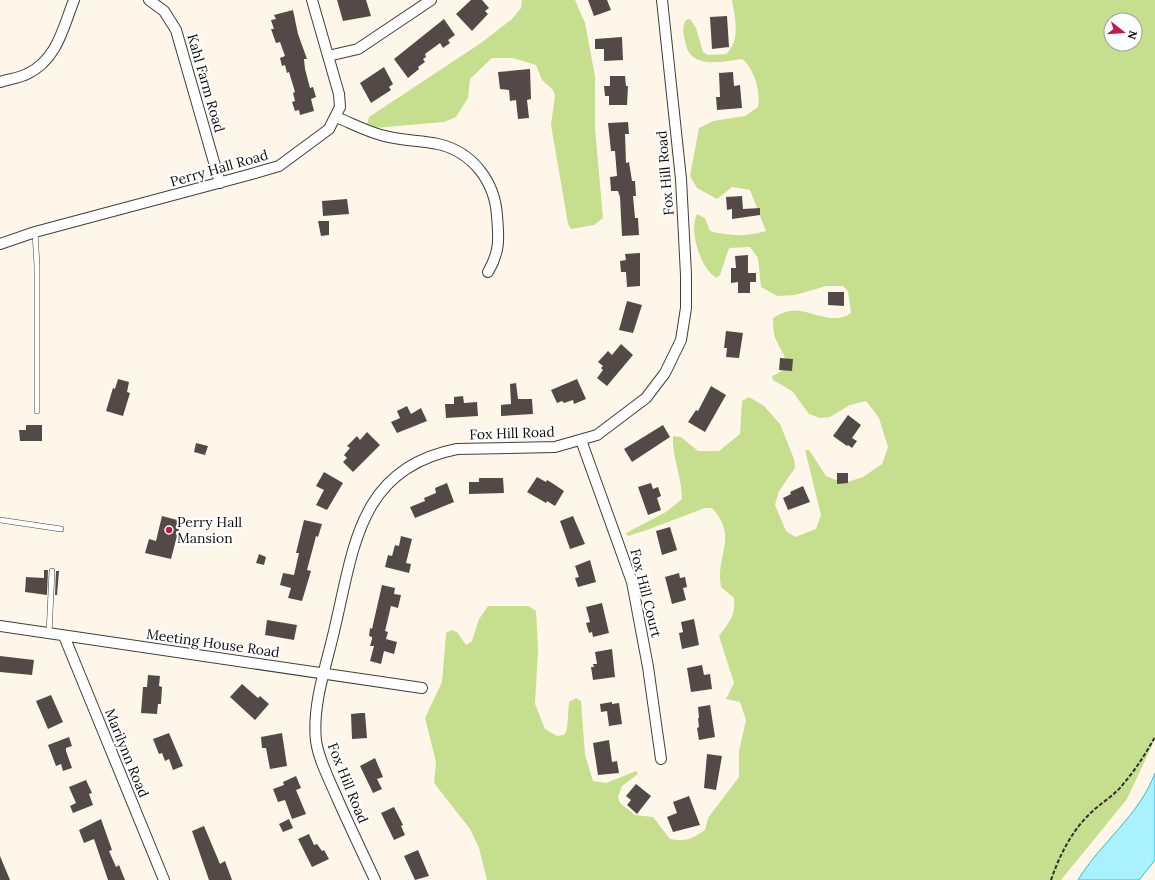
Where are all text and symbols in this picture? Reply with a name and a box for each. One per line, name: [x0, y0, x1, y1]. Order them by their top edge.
north arrow: [1103, 12, 1143, 52]
text: N: [1124, 29, 1141, 42]
street label: Kahl Farm Road: [183, 32, 229, 134]
street label: Fox Hill Road: [652, 130, 678, 216]
street label: Perry Hall Road: [168, 145, 270, 191]
street label: Fox Hill Road: [469, 423, 555, 443]
place label: Perry Hall Mansion: [177, 513, 242, 547]
marker: Perry Hall Mansion: [164, 525, 174, 535]
street label: Fox Hill Court: [626, 547, 666, 640]
street label: Meeting House Road: [145, 625, 281, 661]
street label: Marilynn Road: [101, 706, 153, 800]
street label: Fox Hill Road: [324, 740, 372, 826]

